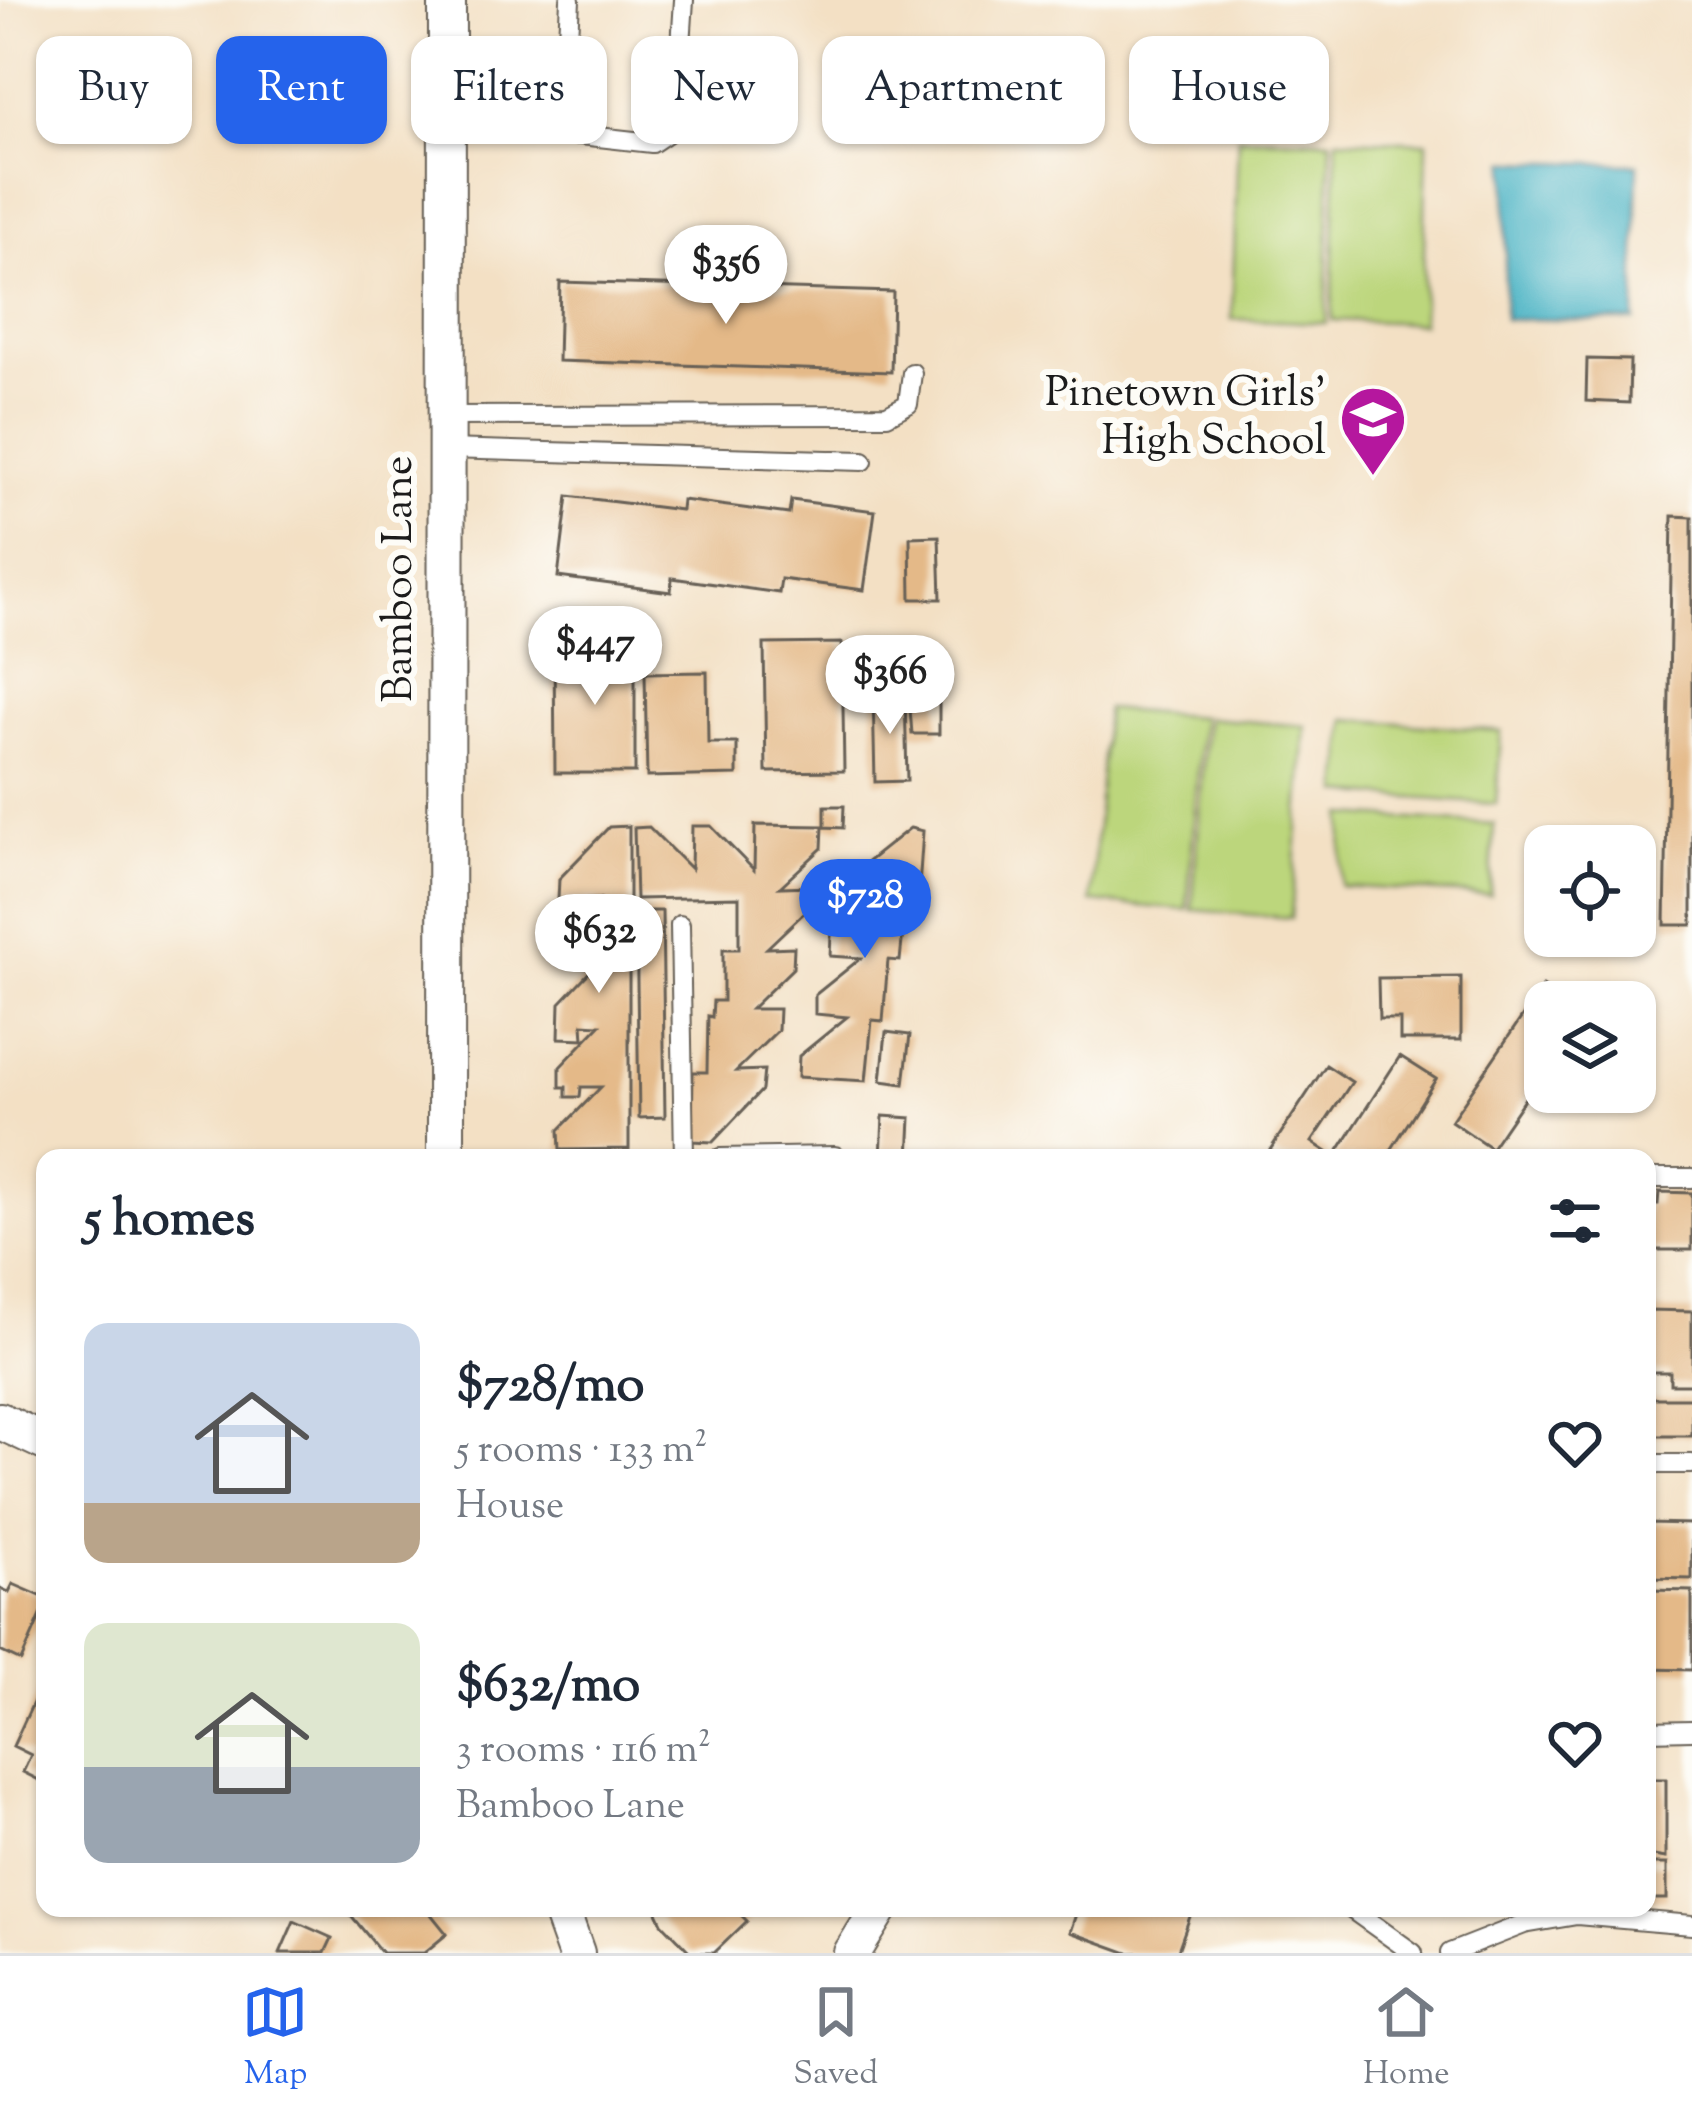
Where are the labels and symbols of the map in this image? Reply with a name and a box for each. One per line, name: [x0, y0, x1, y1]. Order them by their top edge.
pin: $356: [655, 225, 797, 327]
place label: Pinetown Girls' High School: [1045, 365, 1326, 473]
school or university icon: Pinetown Girls' High School: [1338, 384, 1408, 478]
street label: Bamboo Lane: [371, 456, 431, 702]
pin: $447: [524, 606, 666, 708]
pin: $366: [819, 635, 961, 737]
pin: $728: [794, 859, 936, 961]
pin: $632: [528, 894, 670, 996]

